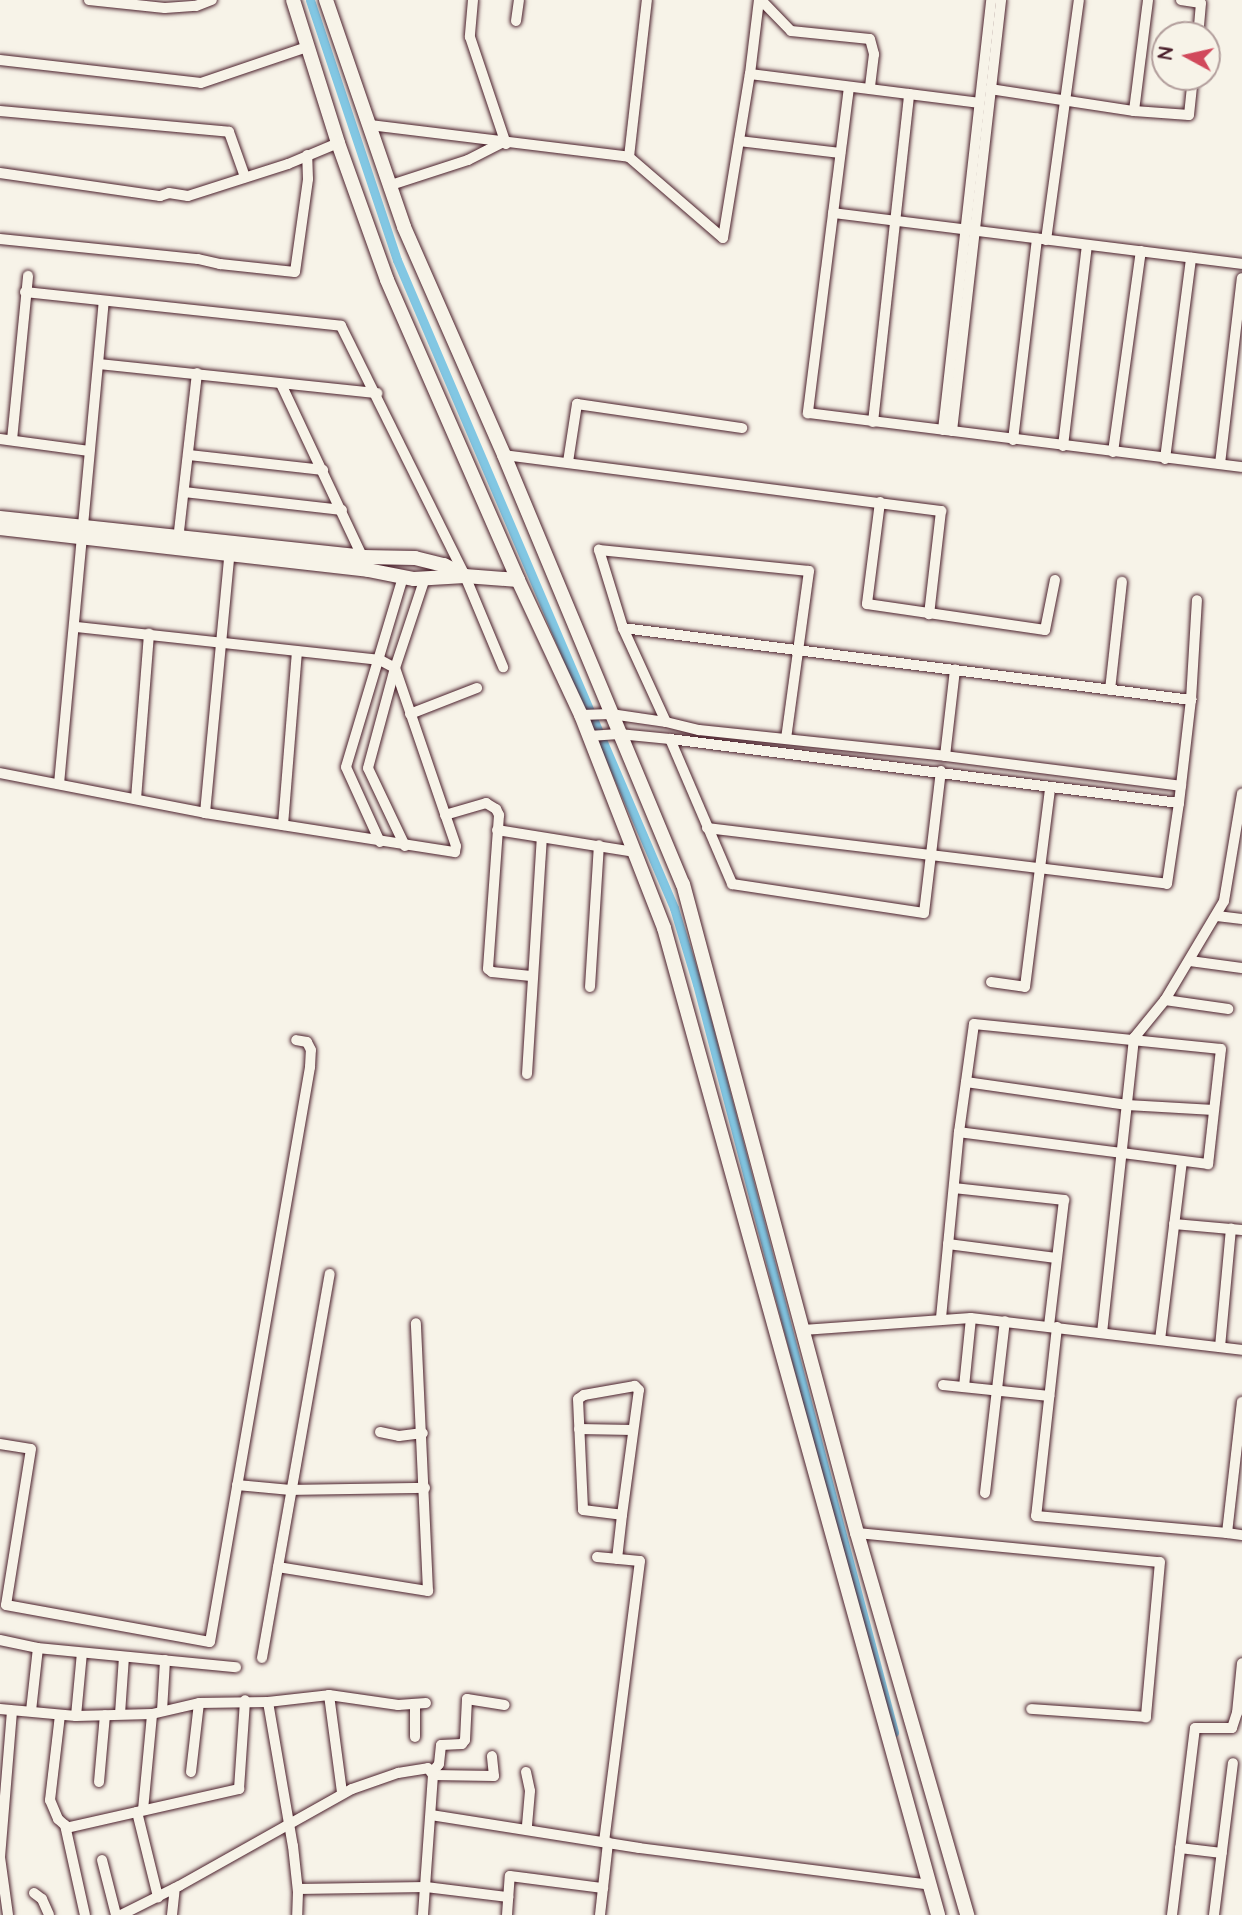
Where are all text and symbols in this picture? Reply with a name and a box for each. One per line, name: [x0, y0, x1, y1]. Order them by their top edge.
north arrow: [1151, 21, 1221, 91]
text: N: [1152, 46, 1181, 61]

